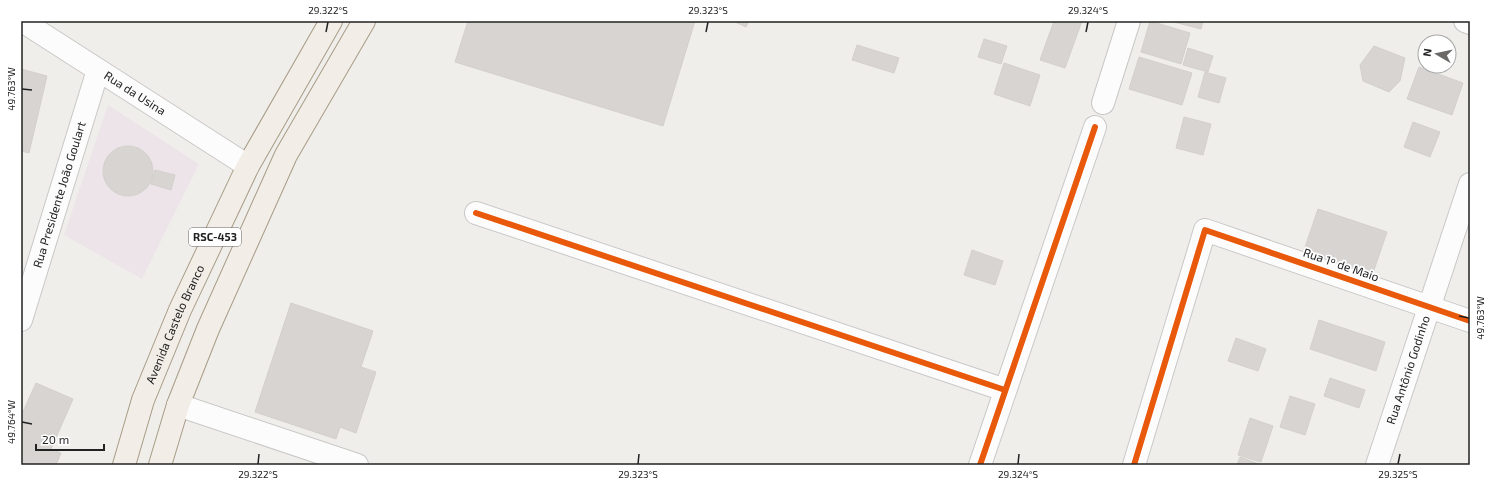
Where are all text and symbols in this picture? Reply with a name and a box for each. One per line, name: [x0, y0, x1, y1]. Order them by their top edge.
text: 29.322°S: [308, 4, 348, 16]
text: 29.323°S: [688, 4, 728, 16]
text: 29.324°S: [1068, 4, 1108, 16]
north arrow: [1417, 34, 1457, 74]
text: N: [1420, 47, 1434, 57]
text: 49.763°W: [5, 67, 17, 111]
street label: Rua da Usina: [102, 68, 169, 117]
street label: Rua Presidente João Goulart: [29, 119, 88, 269]
road number: RSC-453: [189, 228, 241, 246]
street label: Rua 1º de Maio: [1302, 245, 1381, 284]
street label: Avenida Castelo Branco: [143, 262, 206, 385]
text: 49.763°W: [1474, 296, 1486, 340]
street label: Rua Antônio Godinho: [1383, 313, 1432, 426]
text: 49.764°W: [5, 400, 17, 444]
scale bar: [36, 426, 104, 452]
text: 20 m: [42, 432, 69, 446]
text: 29.322°S: [238, 468, 278, 480]
text: 29.323°S: [618, 468, 658, 480]
text: 29.324°S: [998, 468, 1038, 480]
text: 29.325°S: [1378, 468, 1418, 480]

